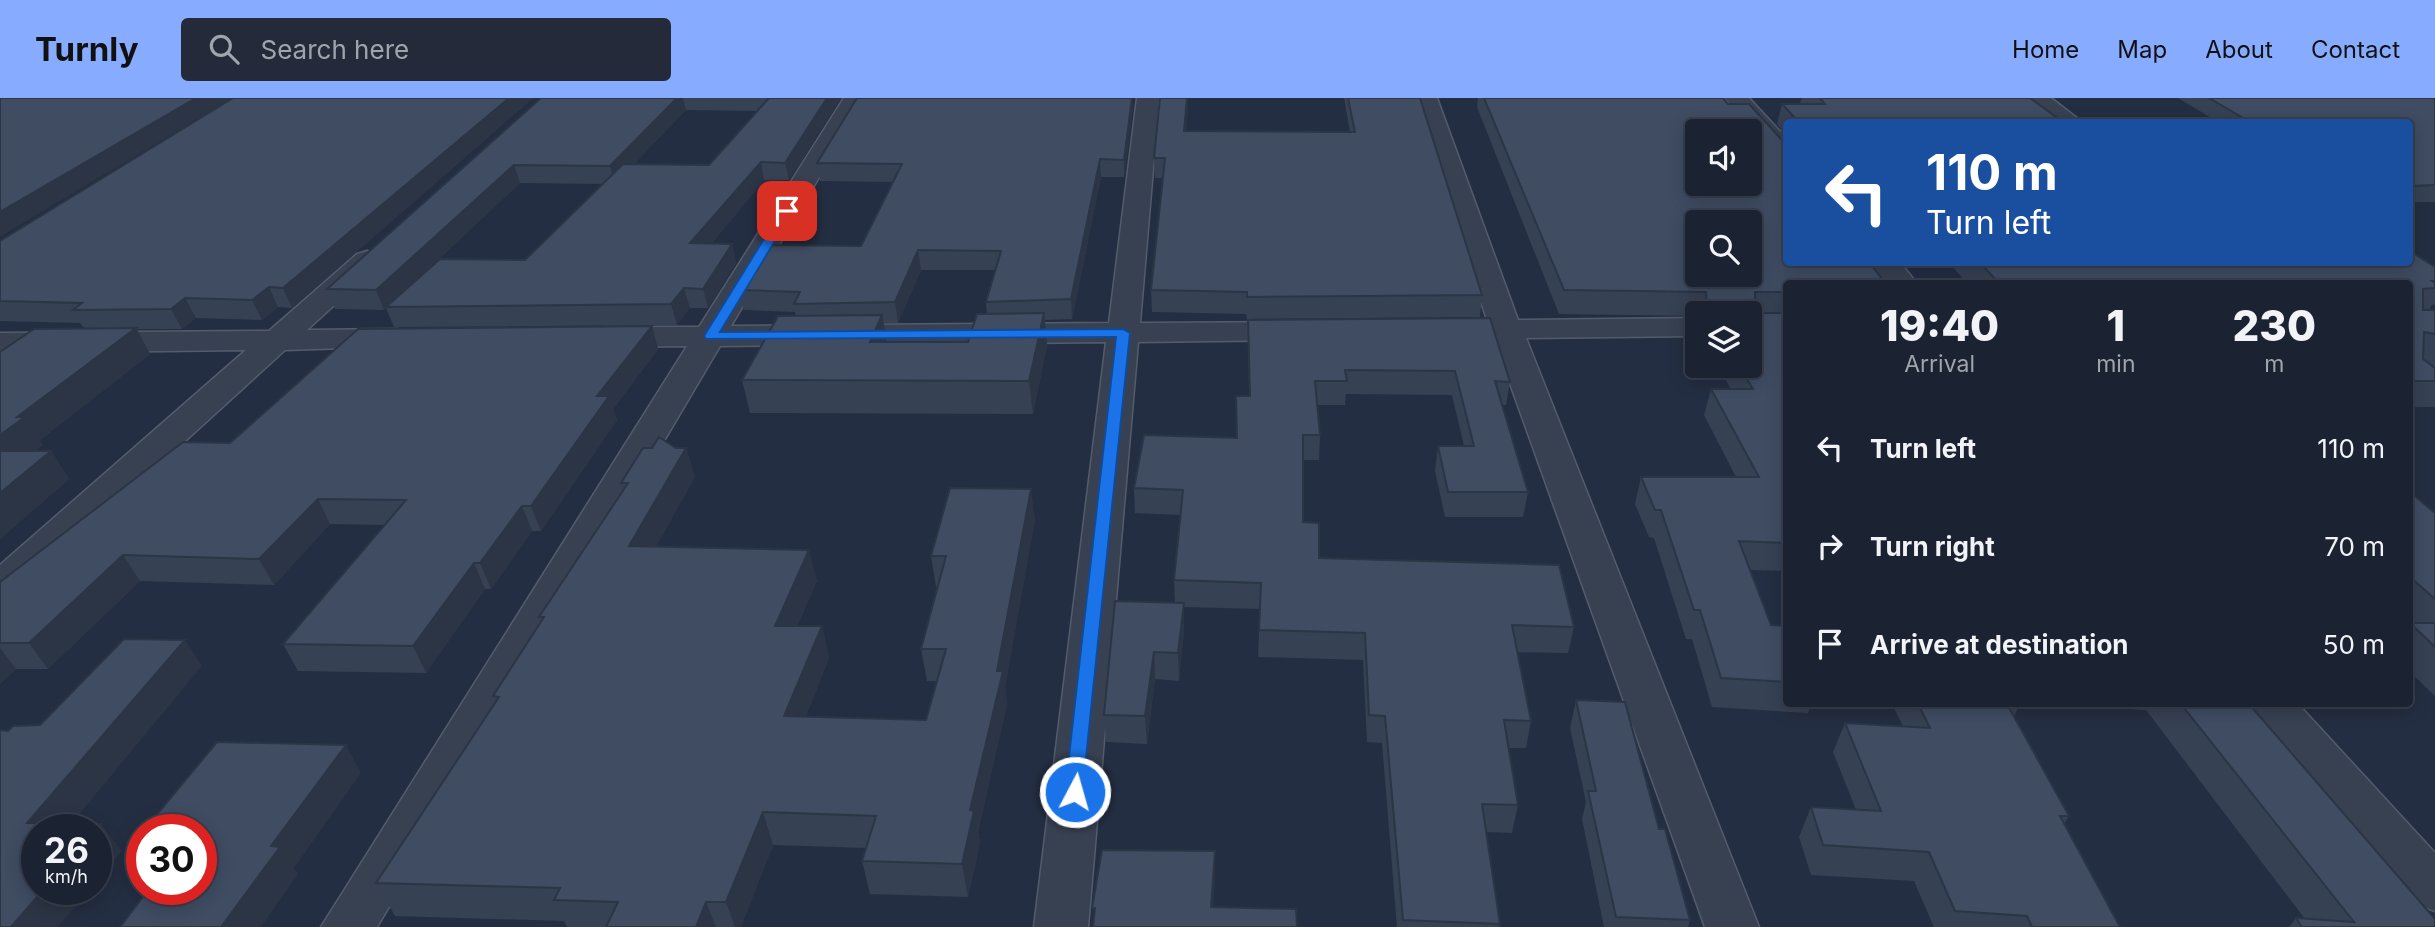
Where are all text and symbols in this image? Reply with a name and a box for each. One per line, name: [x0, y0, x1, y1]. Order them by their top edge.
search box: [181, 18, 671, 81]
text: Turnly: [35, 29, 139, 69]
icon: search: [205, 30, 243, 68]
text: Search here: [261, 34, 409, 65]
text: Home: [2012, 35, 2079, 64]
text: Map: [2117, 35, 2167, 64]
text: About: [2205, 35, 2273, 64]
text: Contact: [2311, 35, 2400, 64]
map controls: [1685, 119, 1762, 378]
button: sound: [1685, 119, 1762, 196]
text: 110 m: [1926, 143, 2058, 202]
icon: left: [1811, 147, 1902, 238]
pin: [757, 181, 817, 241]
icon: arrive: [768, 192, 806, 230]
text: Turn left: [1926, 203, 2051, 242]
button: search: [1685, 210, 1762, 287]
text: 19:40: [1880, 300, 1999, 351]
text: 1: [2107, 300, 2125, 351]
text: 230: [2233, 300, 2316, 351]
button: layers: [1685, 301, 1762, 378]
text: Arrival: [1904, 350, 1975, 378]
text: min: [2096, 350, 2135, 378]
text: m: [2264, 350, 2284, 378]
icon: left: [1811, 429, 1849, 467]
text: Turn left: [1870, 433, 1976, 464]
text: 110 m: [2317, 433, 2385, 464]
icon: right: [1811, 527, 1849, 565]
text: Turn right: [1870, 531, 1995, 562]
text: 70 m: [2324, 531, 2385, 562]
icon: arrive: [1811, 625, 1849, 663]
text: Arrive at destination: [1870, 629, 2129, 660]
text: 50 m: [2323, 629, 2385, 660]
position arrow: [1038, 755, 1112, 829]
speed limit sign: 30: [126, 814, 217, 905]
text: 26: [44, 829, 89, 871]
text: km/h: [45, 866, 88, 887]

